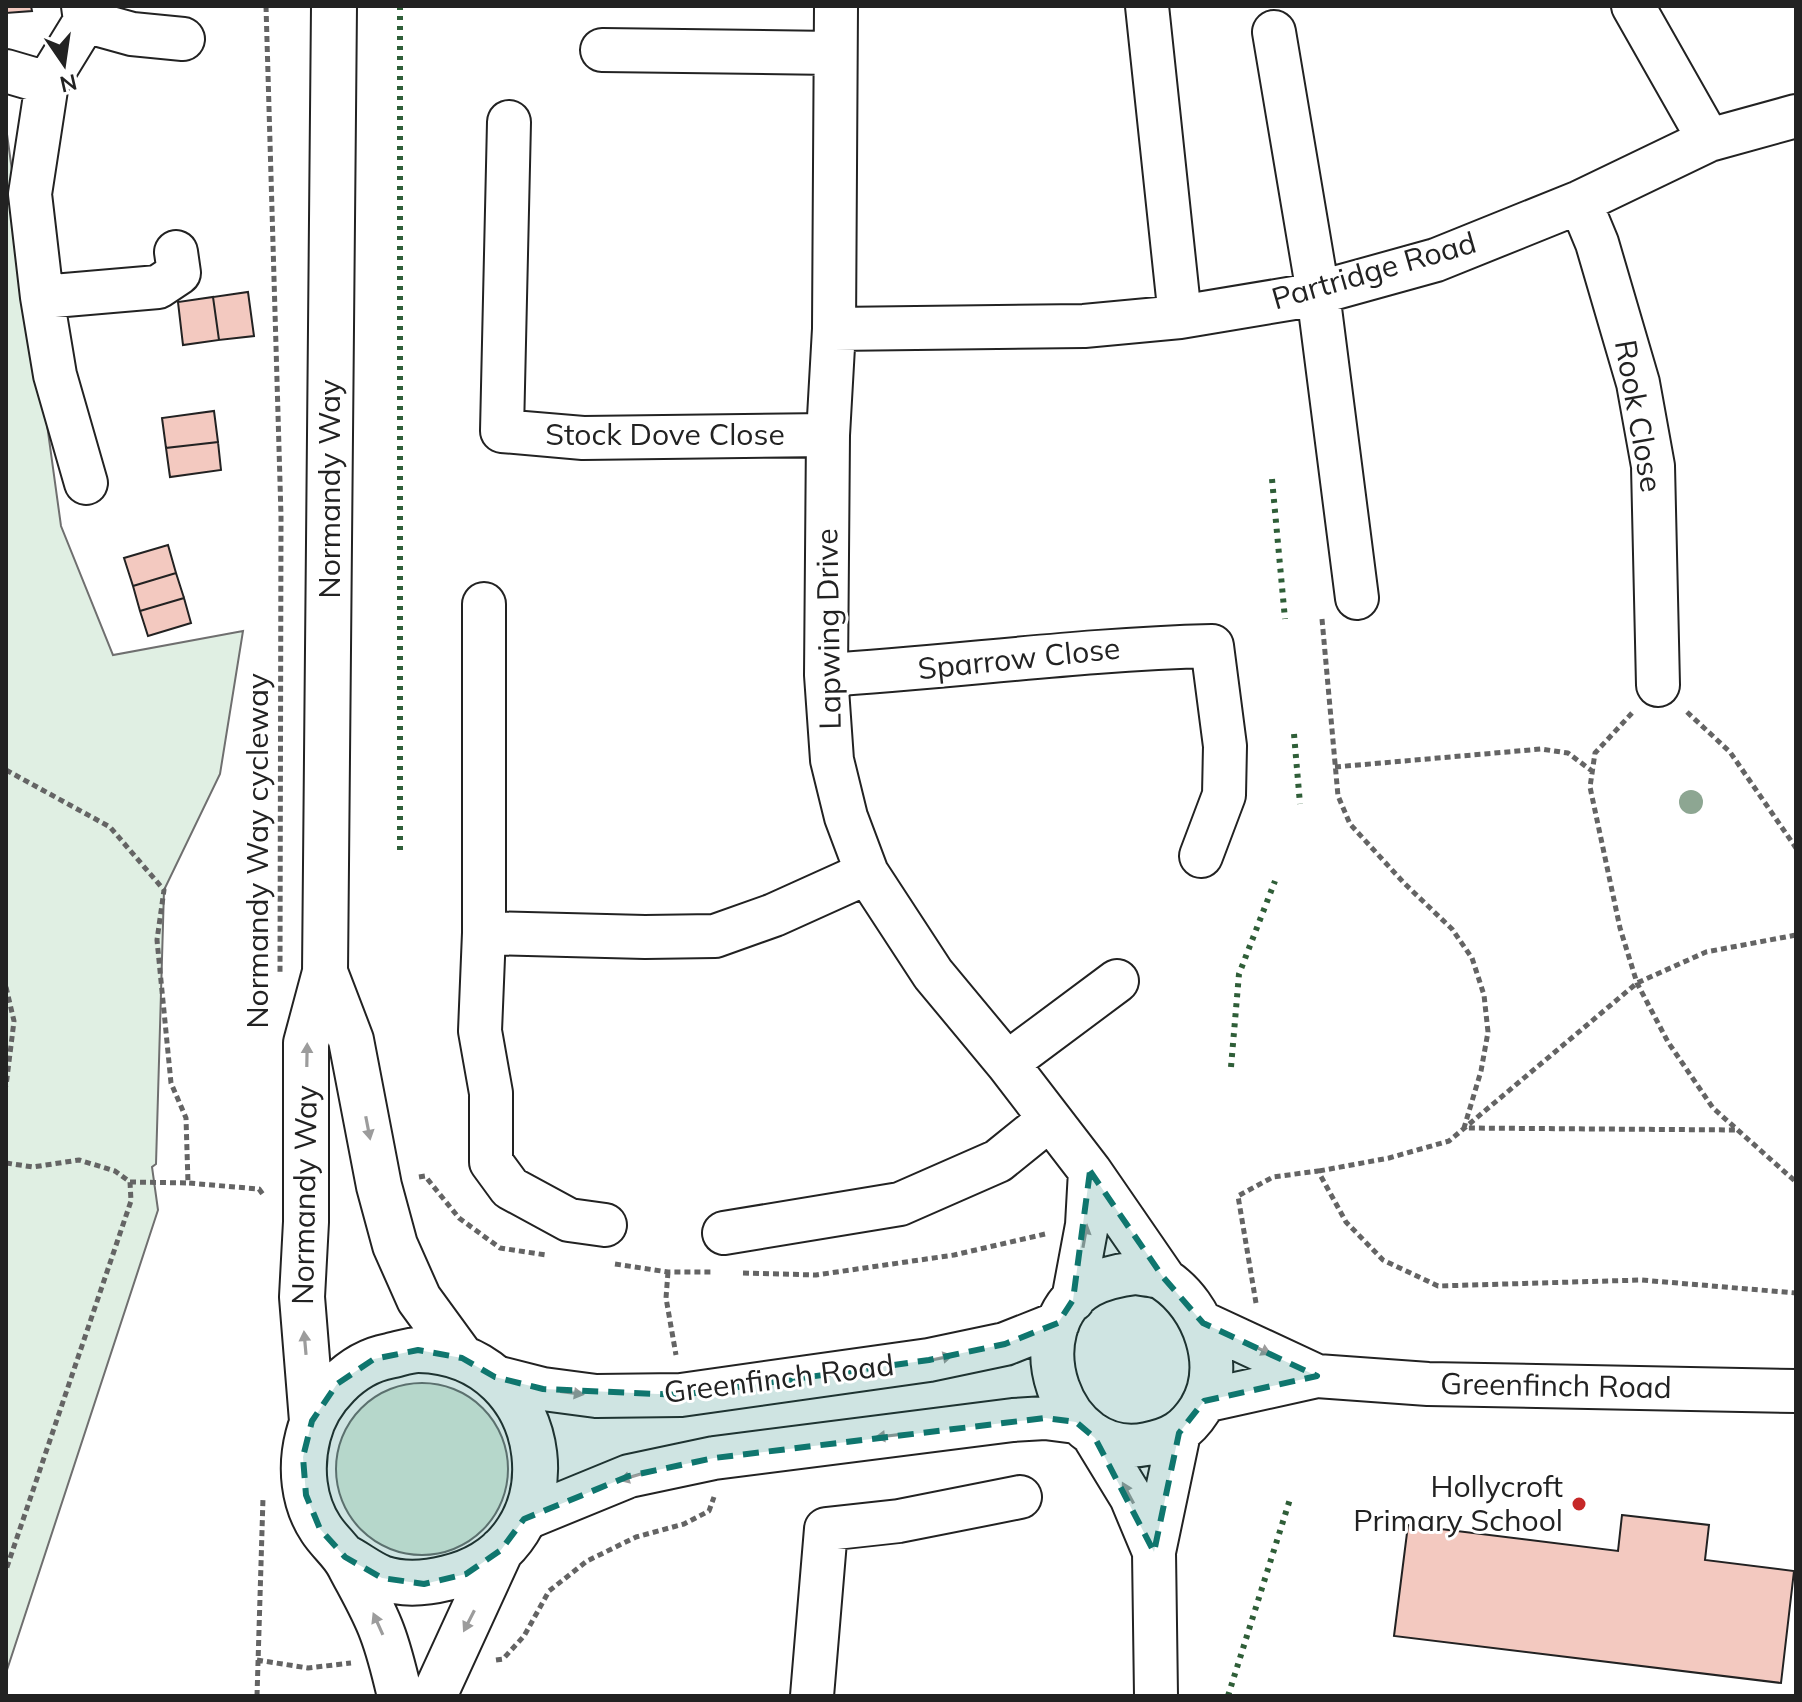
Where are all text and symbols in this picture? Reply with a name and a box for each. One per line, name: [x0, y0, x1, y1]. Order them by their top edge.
north arrow: [24, 24, 104, 104]
text: N: [57, 68, 80, 99]
street label: Partridge Road: [1267, 223, 1480, 317]
street label: Rook Close: [1607, 337, 1671, 495]
street label: Normandy Way: [310, 379, 348, 599]
street label: Stock Dove Close: [545, 415, 785, 453]
street label: Lapwing Drive: [807, 528, 849, 730]
street label: Sparrow Close: [916, 628, 1122, 688]
street label: Normandy Way cycleway: [238, 673, 276, 1029]
one-way arrow: [300, 1042, 313, 1068]
street label: Normandy Way: [283, 1085, 325, 1305]
one-way arrow: [362, 1115, 374, 1140]
one-way arrow: [1079, 1223, 1091, 1248]
one-way arrow: [299, 1330, 312, 1355]
one-way arrow: [1248, 1342, 1272, 1356]
street label: Greenfinch Road: [662, 1345, 896, 1411]
one-way arrow: [929, 1351, 954, 1364]
street label: Greenfinch Road: [1440, 1364, 1672, 1406]
one-way arrow: [560, 1386, 585, 1399]
one-way arrow: [874, 1430, 899, 1443]
place label: Hollycroft Primary School: [1353, 1467, 1563, 1539]
one-way arrow: [618, 1471, 642, 1483]
one-way arrow: [1121, 1482, 1134, 1505]
marker: Hollycroft Primary School: [1570, 1495, 1588, 1513]
one-way arrow: [462, 1610, 475, 1633]
one-way arrow: [372, 1612, 385, 1636]

